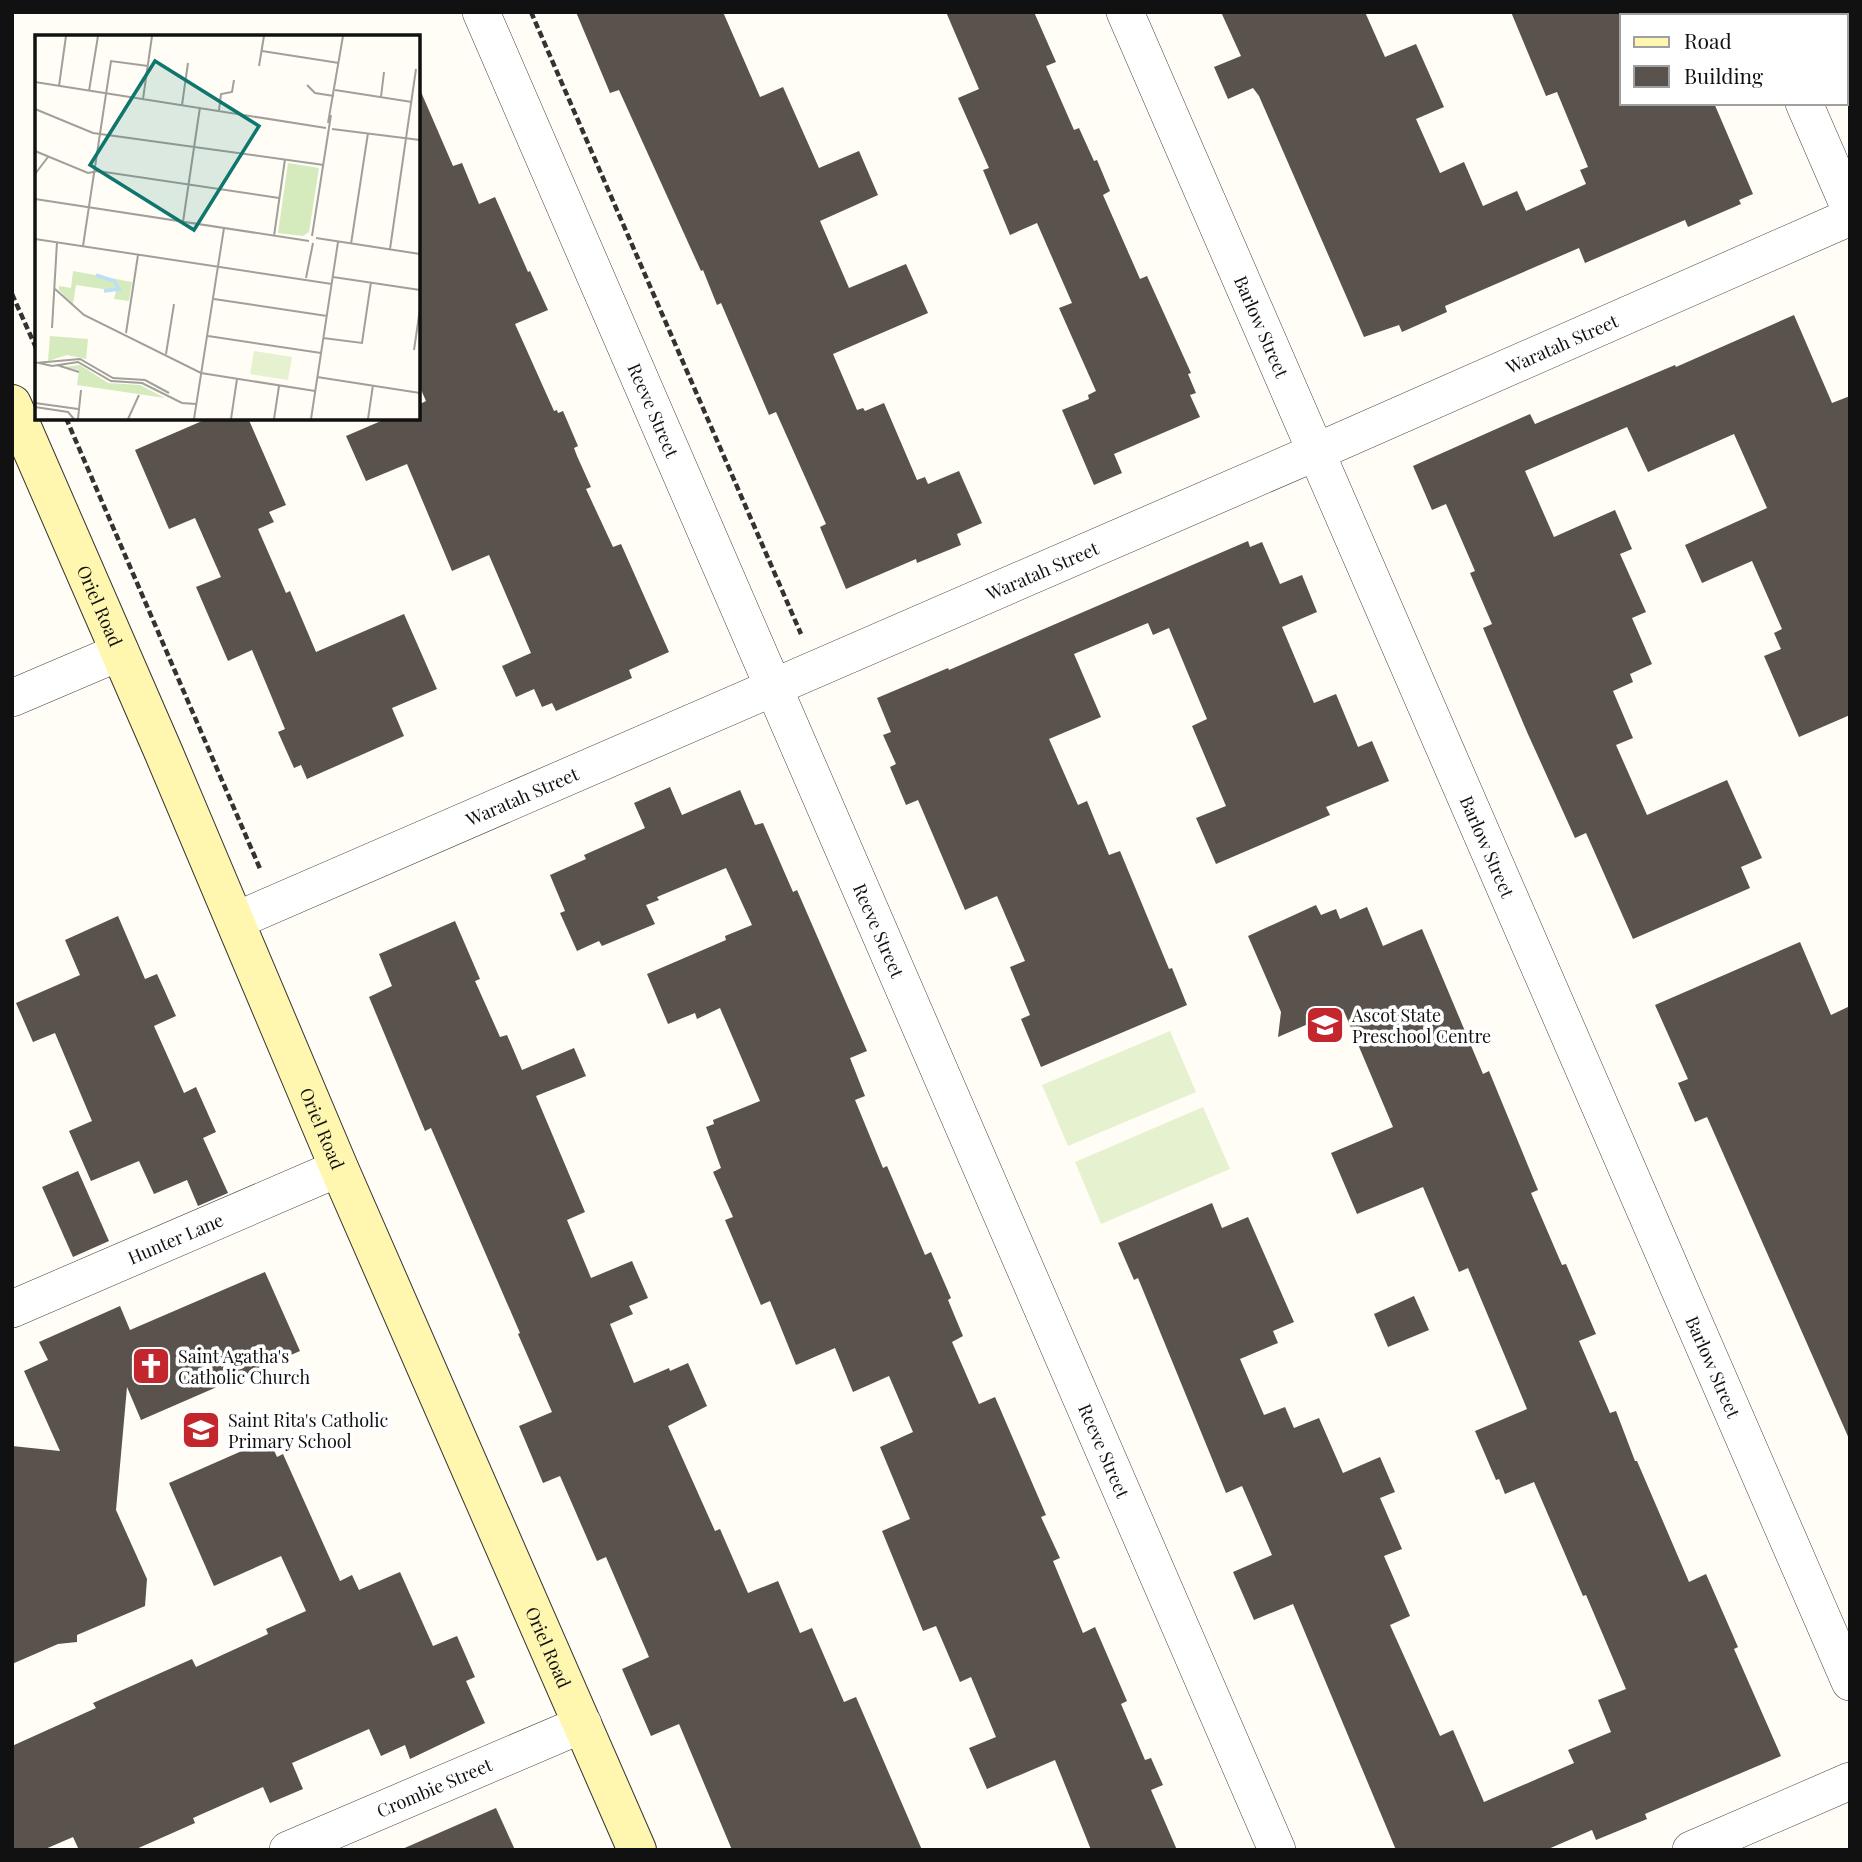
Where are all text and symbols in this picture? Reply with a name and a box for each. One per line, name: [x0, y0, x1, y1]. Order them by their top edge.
legend: [1620, 14, 1848, 105]
text: Road: [1684, 26, 1732, 54]
inset map: [35, 35, 420, 420]
text: Building: [1684, 61, 1763, 89]
street label: Barlow Street: [1229, 272, 1295, 382]
street label: Waratah Street: [1501, 308, 1622, 379]
street label: Reeve Street: [623, 359, 685, 462]
street label: Waratah Street: [982, 536, 1103, 606]
street label: Oriel Road: [72, 561, 128, 651]
street label: Waratah Street: [461, 761, 583, 832]
street label: Barlow Street: [1455, 792, 1520, 902]
street label: Reeve Street: [848, 880, 910, 982]
place label: Ascot State Preschool Centre: [1351, 1003, 1491, 1048]
school or university icon: Ascot State Preschool Centre: [1304, 1004, 1346, 1046]
street label: Oriel Road: [294, 1084, 350, 1173]
street label: Hunter Lane: [124, 1207, 227, 1270]
street label: Barlow Street: [1681, 1312, 1746, 1422]
place label: Saint Agatha's Catholic Church: [178, 1344, 310, 1389]
church icon: Saint Agatha's Catholic Church: [130, 1345, 172, 1387]
street label: Reeve Street: [1073, 1400, 1135, 1502]
place label: Saint Rita's Catholic Primary School: [228, 1408, 388, 1453]
school or university icon: Saint Rita's Catholic Primary School: [180, 1409, 222, 1451]
street label: Oriel Road: [520, 1603, 577, 1692]
street label: Crombie Street: [373, 1752, 496, 1823]

